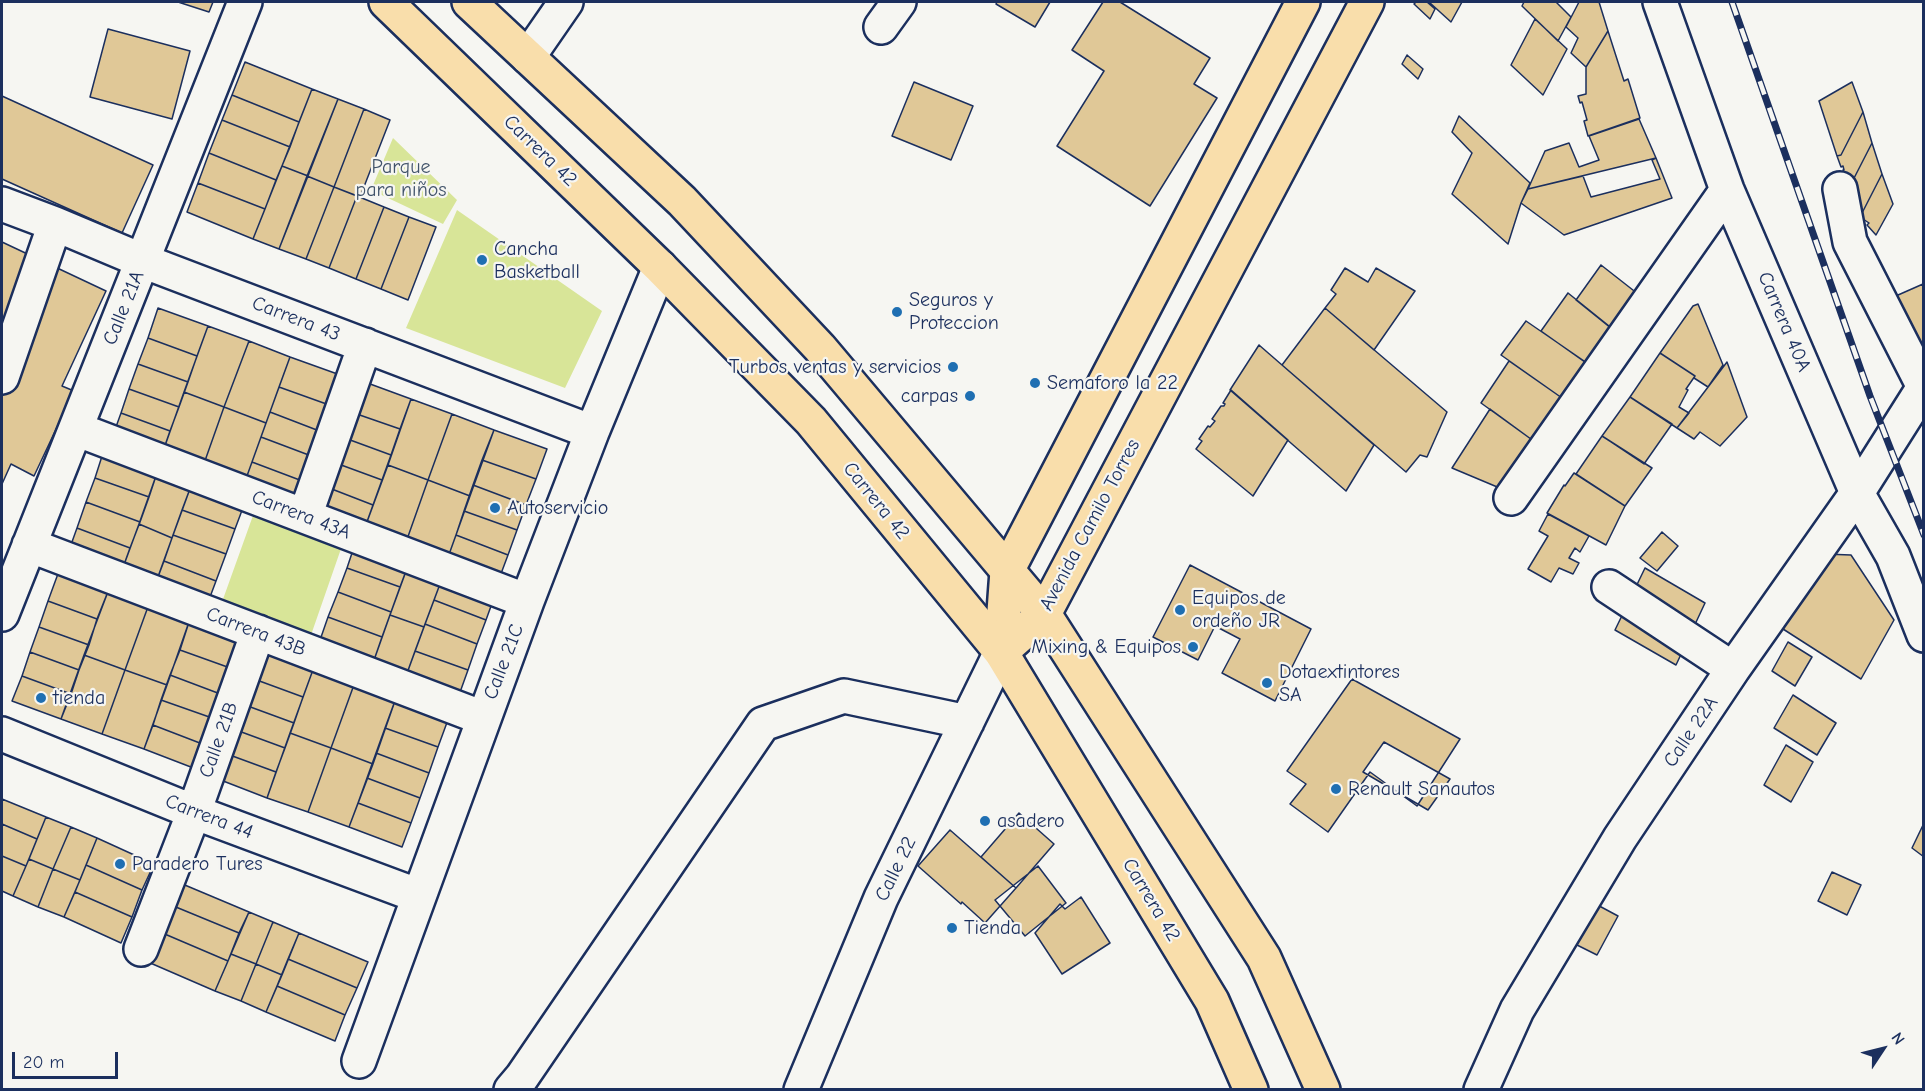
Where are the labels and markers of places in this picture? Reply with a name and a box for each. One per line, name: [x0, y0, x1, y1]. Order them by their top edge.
place label: Cancha Basketball: [494, 237, 580, 284]
marker: Cancha Basketball: [475, 253, 489, 267]
place label: Seguros y Proteccion: [909, 288, 999, 335]
marker: Seguros y Proteccion: [890, 305, 904, 319]
place label: Turbos ventas y servicios: [729, 355, 941, 379]
marker: Turbos ventas y servicios: [946, 360, 960, 374]
place label: Semaforo la 22: [1047, 371, 1178, 395]
marker: Semaforo la 22: [1028, 376, 1042, 390]
place label: carpas: [901, 384, 958, 408]
marker: carpas: [963, 389, 977, 403]
place label: Autoservicio: [507, 496, 608, 520]
marker: Autoservicio: [488, 501, 502, 515]
place label: Equipos de ordeño JR: [1192, 586, 1286, 633]
marker: Equipos de ordeño JR: [1173, 603, 1187, 617]
place label: Mixing & Equipos: [1031, 635, 1181, 659]
marker: Mixing & Equipos: [1186, 640, 1200, 654]
place label: Dotaextintores SA: [1279, 660, 1400, 707]
marker: Dotaextintores SA: [1260, 676, 1274, 690]
place label: tienda: [53, 686, 105, 710]
marker: tienda: [34, 691, 48, 705]
place label: Renault Sanautos: [1348, 777, 1495, 801]
marker: Renault Sanautos: [1329, 782, 1343, 796]
place label: asadero: [997, 809, 1065, 833]
marker: asadero: [978, 814, 992, 828]
place label: Paradero Tures: [132, 852, 263, 876]
marker: Paradero Tures: [113, 857, 127, 871]
place label: Tienda: [964, 916, 1021, 940]
marker: Tienda: [945, 921, 959, 935]

